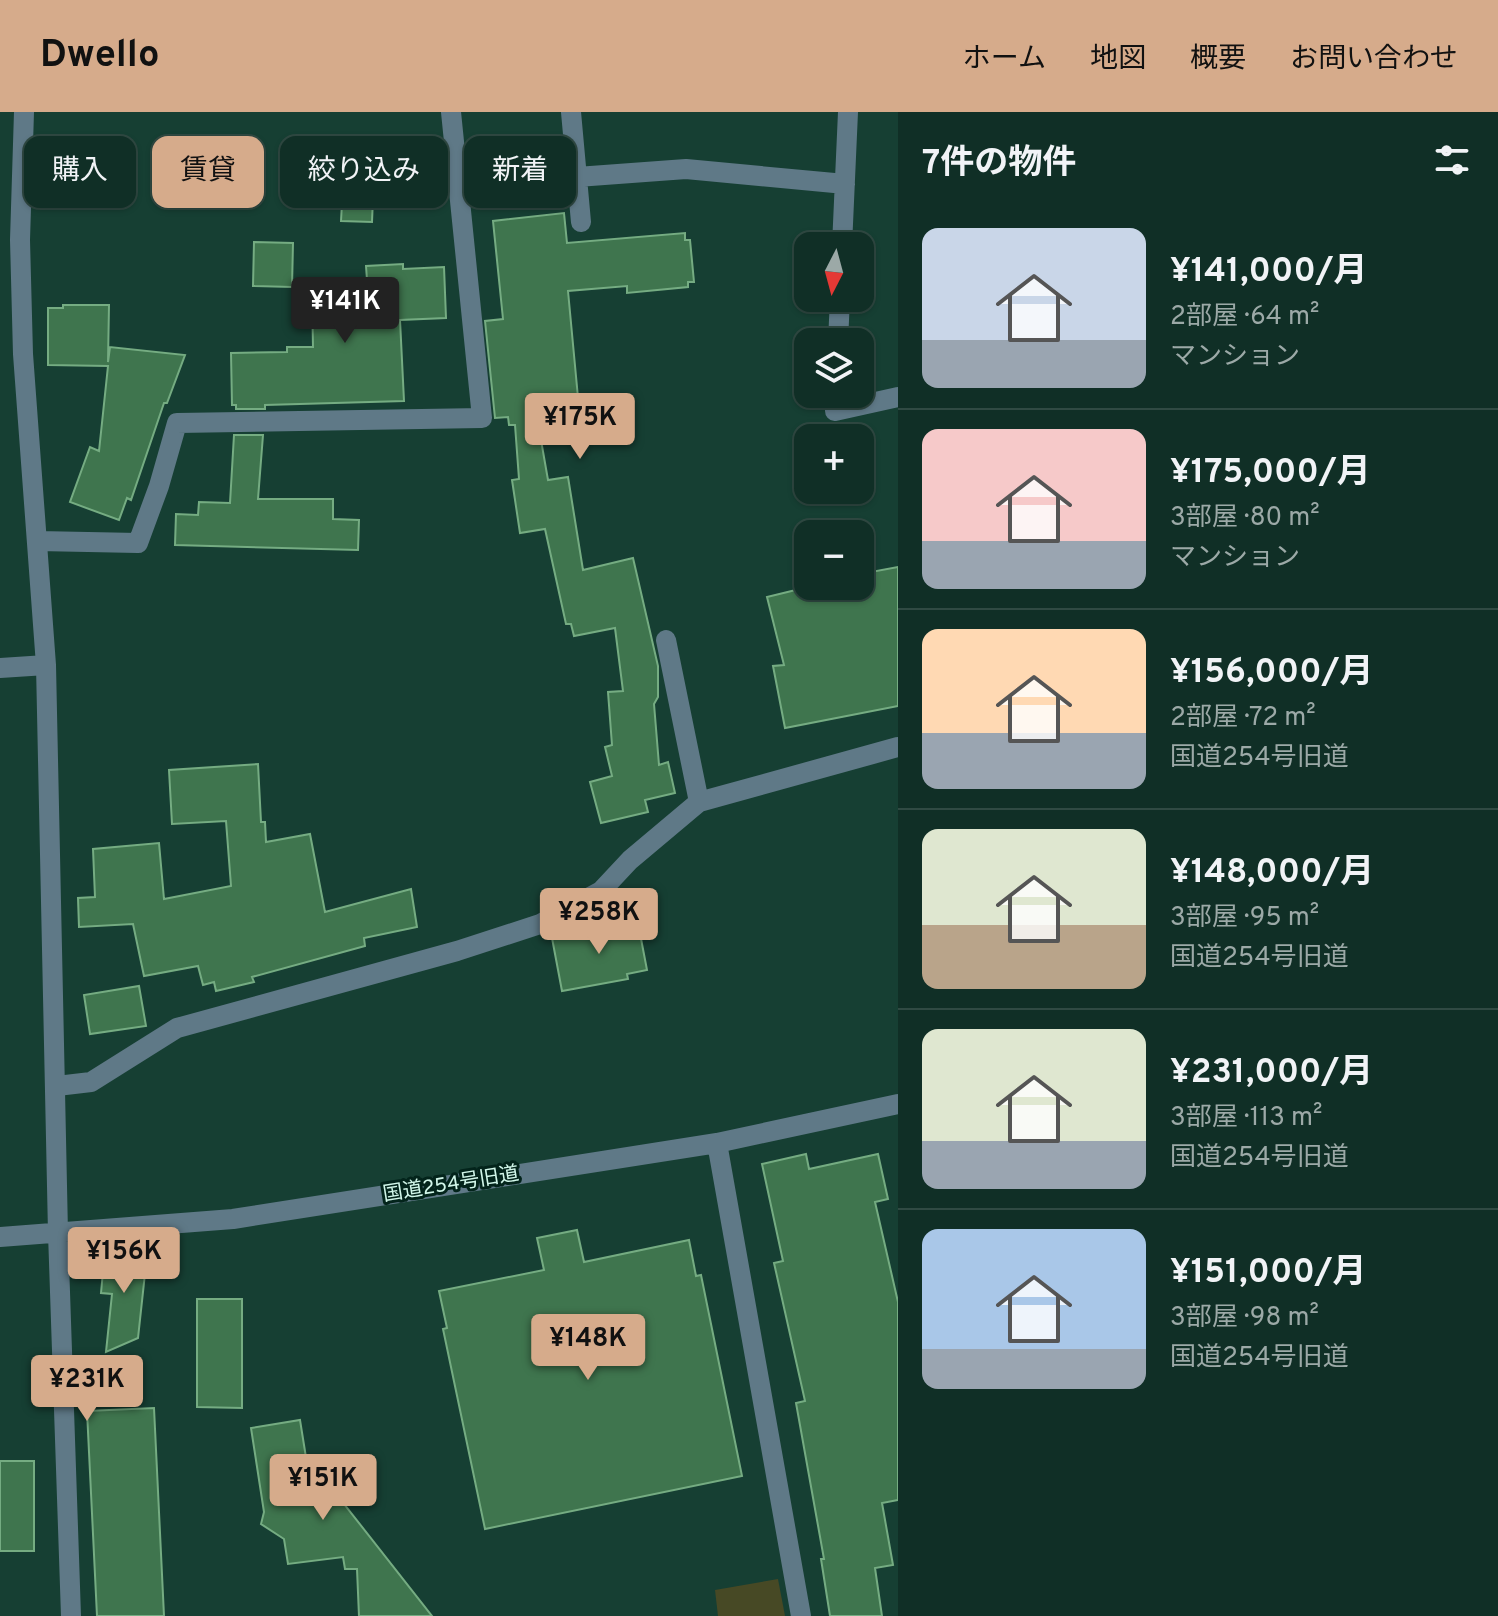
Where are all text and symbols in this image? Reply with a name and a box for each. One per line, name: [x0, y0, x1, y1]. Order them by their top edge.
text: Dwello: [40, 32, 159, 81]
text: ホーム: [963, 42, 1046, 78]
text: 地図: [1090, 42, 1146, 78]
text: 概要: [1190, 42, 1246, 78]
text: お問い合わせ: [1290, 42, 1458, 78]
chip: 購入: [24, 136, 136, 208]
chip: 賃貸: [152, 136, 264, 208]
chip: 絞り込み: [280, 136, 448, 208]
chip: 新着: [464, 136, 576, 208]
icon: filters: [1430, 138, 1474, 182]
text: 7件の物件: [922, 143, 1076, 186]
north arrow: [794, 232, 874, 312]
map controls: [794, 232, 874, 600]
text: ¥141,000/月: [1170, 251, 1368, 294]
icon: home: [986, 260, 1082, 356]
pin: ¥141K: [289, 277, 401, 345]
text: ¥141K: [309, 286, 381, 319]
text: 2部屋 · 64 m²: [1170, 301, 1319, 334]
button: layers: [794, 328, 874, 408]
text: マンション: [1170, 341, 1300, 374]
pin: ¥175K: [524, 393, 636, 461]
text: ¥175K: [543, 402, 617, 435]
button: +: [794, 424, 874, 504]
text: ¥175,000/月: [1170, 452, 1371, 495]
icon: home: [986, 461, 1082, 557]
text: 3部屋 · 80 m²: [1170, 502, 1320, 535]
button: −: [794, 520, 874, 600]
text: マンション: [1170, 542, 1300, 575]
text: ¥156,000/月: [1170, 652, 1373, 695]
icon: home: [986, 661, 1082, 757]
text: 2部屋 · 72 m²: [1170, 702, 1316, 735]
text: 国道254号旧道: [1170, 742, 1349, 775]
text: ¥148,000/月: [1170, 852, 1374, 895]
icon: home: [986, 861, 1082, 957]
pin: ¥258K: [543, 888, 655, 956]
text: ¥258K: [558, 897, 640, 930]
text: 3部屋 · 95 m²: [1170, 902, 1319, 935]
text: 国道254号旧道: [1170, 942, 1349, 975]
text: ¥231,000/月: [1170, 1052, 1373, 1095]
icon: home: [986, 1061, 1082, 1157]
text: 3部屋 · 113 m²: [1170, 1102, 1322, 1135]
text: 国道254号旧道: [1170, 1142, 1349, 1175]
street label: 国道254号旧道: [381, 1161, 521, 1209]
pin: ¥156K: [68, 1227, 180, 1295]
text: ¥156K: [86, 1236, 162, 1269]
text: ¥151,000/月: [1170, 1252, 1367, 1295]
icon: home: [986, 1261, 1082, 1357]
text: 3部屋 · 98 m²: [1170, 1302, 1319, 1335]
pin: ¥148K: [532, 1314, 644, 1382]
text: ¥148K: [549, 1323, 627, 1356]
text: 国道254号旧道: [1170, 1342, 1349, 1375]
pin: ¥231K: [31, 1355, 143, 1423]
text: ¥231K: [49, 1364, 125, 1397]
pin: ¥151K: [267, 1454, 379, 1522]
text: ¥151K: [288, 1463, 358, 1496]

